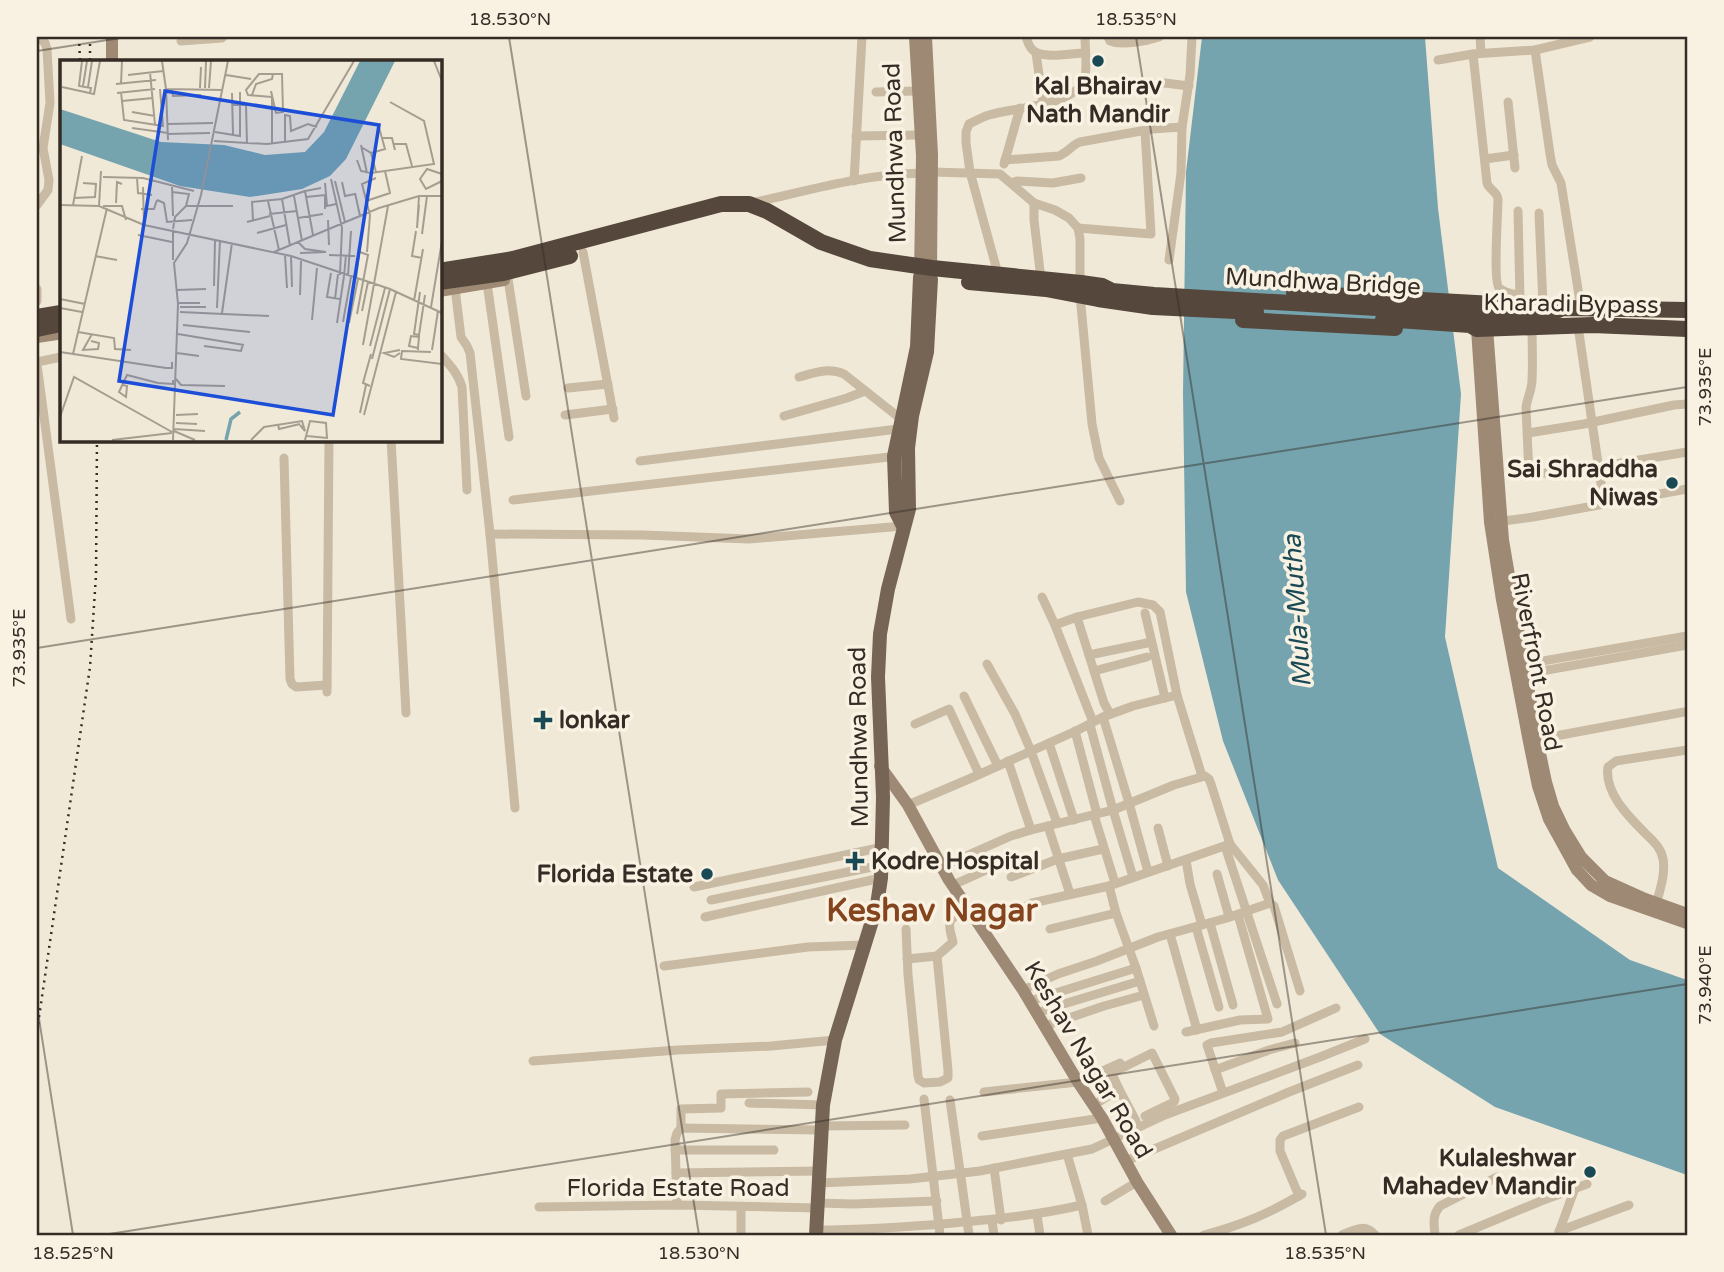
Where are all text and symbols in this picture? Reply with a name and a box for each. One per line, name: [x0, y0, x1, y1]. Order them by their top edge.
text: 18.530°N: [469, 8, 551, 30]
text: 18.535°N: [1095, 8, 1177, 30]
marker: Kal Bhairav Nath Mandir: [1090, 53, 1106, 69]
inset map: [60, 60, 441, 441]
street label: Mundhwa Road: [877, 62, 913, 244]
place label: Kal Bhairav Nath Mandir: [1026, 72, 1171, 129]
street label: Mundhwa Bridge: [1225, 262, 1421, 302]
street label: Kharadi Bypass: [1483, 288, 1659, 320]
text: 73.935°E: [1694, 347, 1716, 427]
place label: Sai Shraddha Niwas: [1507, 455, 1658, 512]
marker: Sai Shraddha Niwas: [1664, 475, 1680, 491]
water label: Mula-Mutha: [1276, 532, 1318, 689]
street label: Riverfront Road: [1504, 570, 1568, 754]
text: 73.935°E: [8, 608, 30, 688]
street label: Mundhwa Road: [843, 646, 875, 828]
place label: lonkar: [559, 706, 631, 735]
marker: lonkar: [533, 710, 553, 730]
place label: Kodre Hospital: [871, 847, 1039, 876]
marker: Kodre Hospital: [845, 851, 865, 871]
place label: Florida Estate: [536, 860, 693, 889]
marker: Florida Estate: [699, 866, 715, 882]
district label: Keshav Nagar: [826, 892, 1038, 930]
text: 73.940°E: [1694, 945, 1716, 1025]
street label: Keshav Nagar Road: [1018, 956, 1158, 1164]
place label: Kulaleshwar Mahadev Mandir: [1382, 1144, 1577, 1201]
marker: Kulaleshwar Mahadev Mandir: [1582, 1164, 1598, 1180]
street label: Florida Estate Road: [566, 1174, 790, 1203]
text: 18.525°N: [32, 1242, 114, 1264]
text: 18.530°N: [658, 1242, 740, 1264]
text: 18.535°N: [1284, 1242, 1366, 1264]

